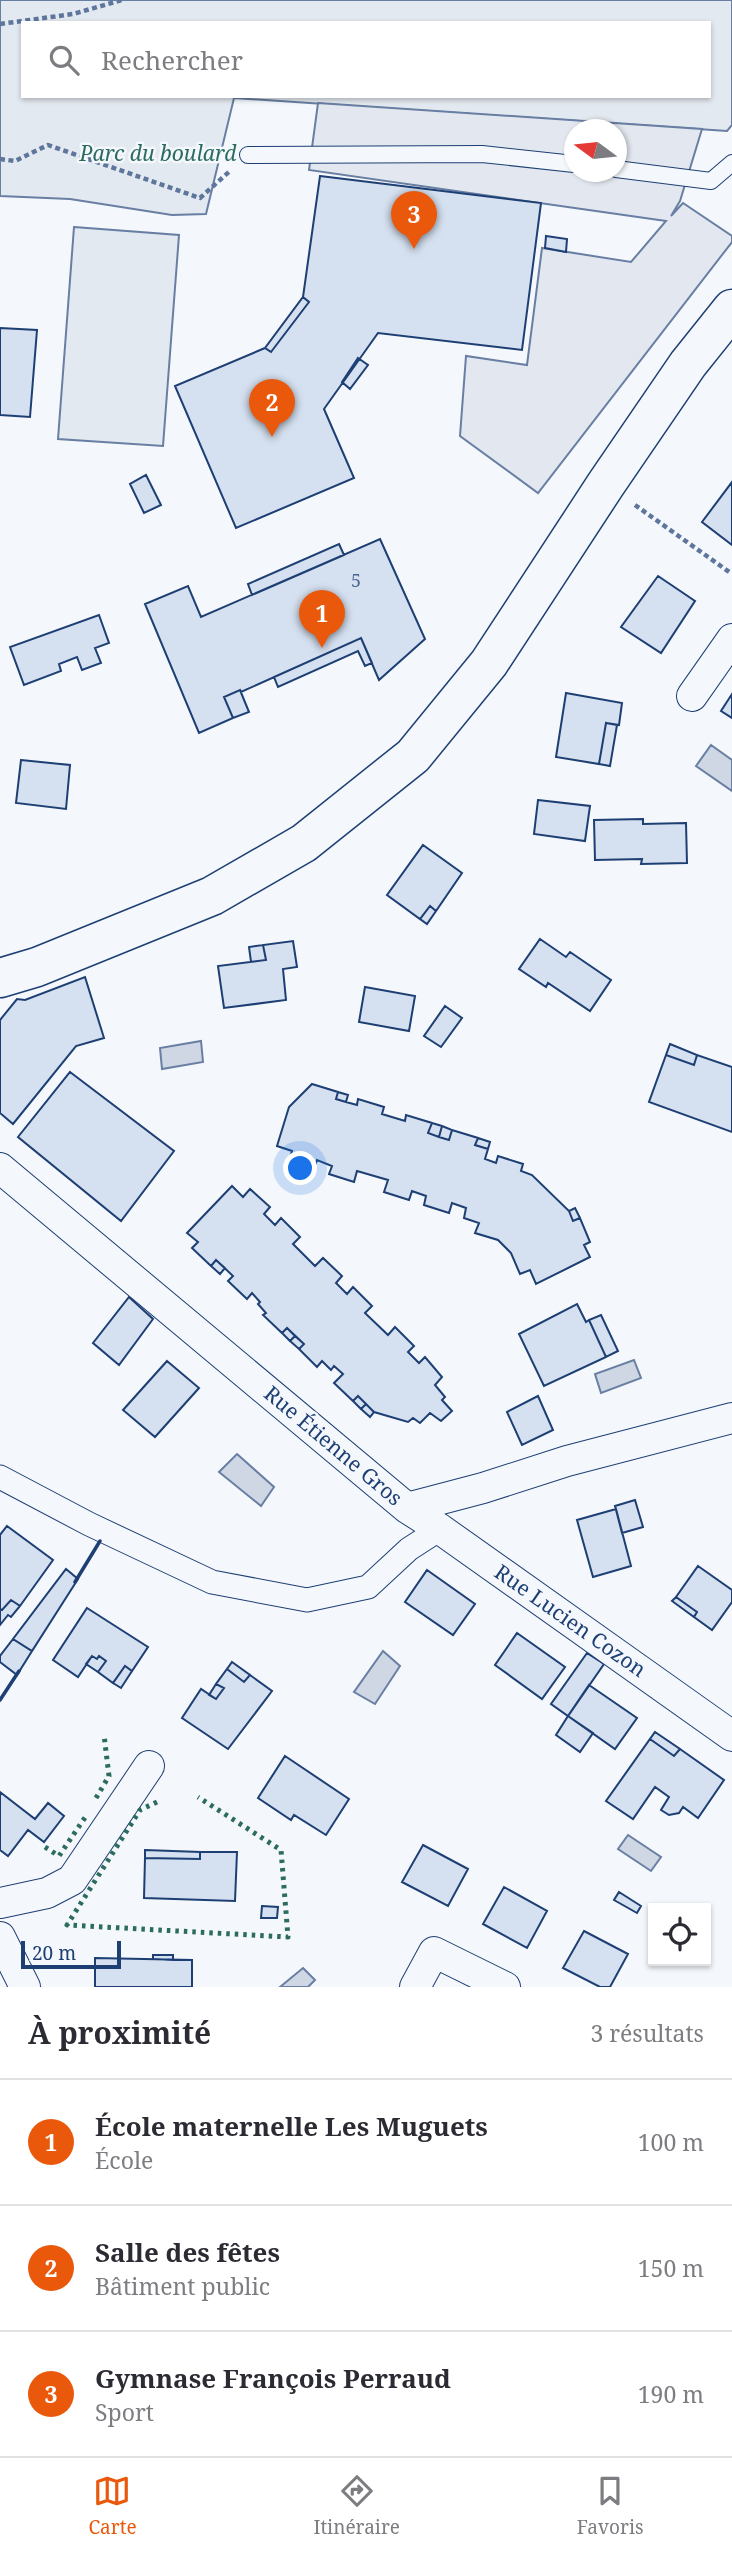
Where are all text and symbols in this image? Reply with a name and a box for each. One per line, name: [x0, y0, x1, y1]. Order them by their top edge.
search box: [21, 21, 711, 98]
icon: search: [45, 41, 83, 79]
text: Rechercher: [101, 42, 243, 78]
north arrow: [564, 119, 627, 182]
park label: Parc du boulard: [78, 139, 237, 167]
pin: 3: [391, 191, 437, 249]
pin: 2: [249, 379, 295, 437]
house number: 5: [351, 568, 361, 592]
pin: 1: [299, 590, 345, 648]
your location: [283, 1151, 317, 1185]
street label: Rue Étienne Gros: [259, 1379, 409, 1511]
street label: Rue Lucien Cozon: [489, 1557, 652, 1683]
map controls: [648, 1903, 711, 1966]
button: locate: [648, 1903, 711, 1966]
scale bar: [21, 1938, 121, 1970]
text: 20 m: [32, 1940, 76, 1966]
text: À proximité: [28, 2012, 211, 2053]
text: 3 résultats: [590, 2017, 704, 2049]
text: École maternelle Les Muguets: [95, 2108, 488, 2144]
text: 1: [45, 2126, 58, 2158]
text: 100 m: [638, 2126, 704, 2158]
text: École: [95, 2144, 153, 2176]
text: Salle des fêtes: [95, 2234, 280, 2270]
text: 2: [45, 2252, 58, 2284]
text: 150 m: [638, 2252, 704, 2284]
text: Bâtiment public: [95, 2270, 270, 2302]
text: Gymnase François Perraud: [95, 2360, 451, 2396]
text: 3: [45, 2378, 58, 2410]
text: 190 m: [638, 2378, 704, 2410]
text: Sport: [95, 2396, 154, 2428]
tab: Carte: [88, 2472, 137, 2540]
tab: Itinéraire: [313, 2472, 400, 2540]
tab: Favoris: [577, 2472, 644, 2540]

